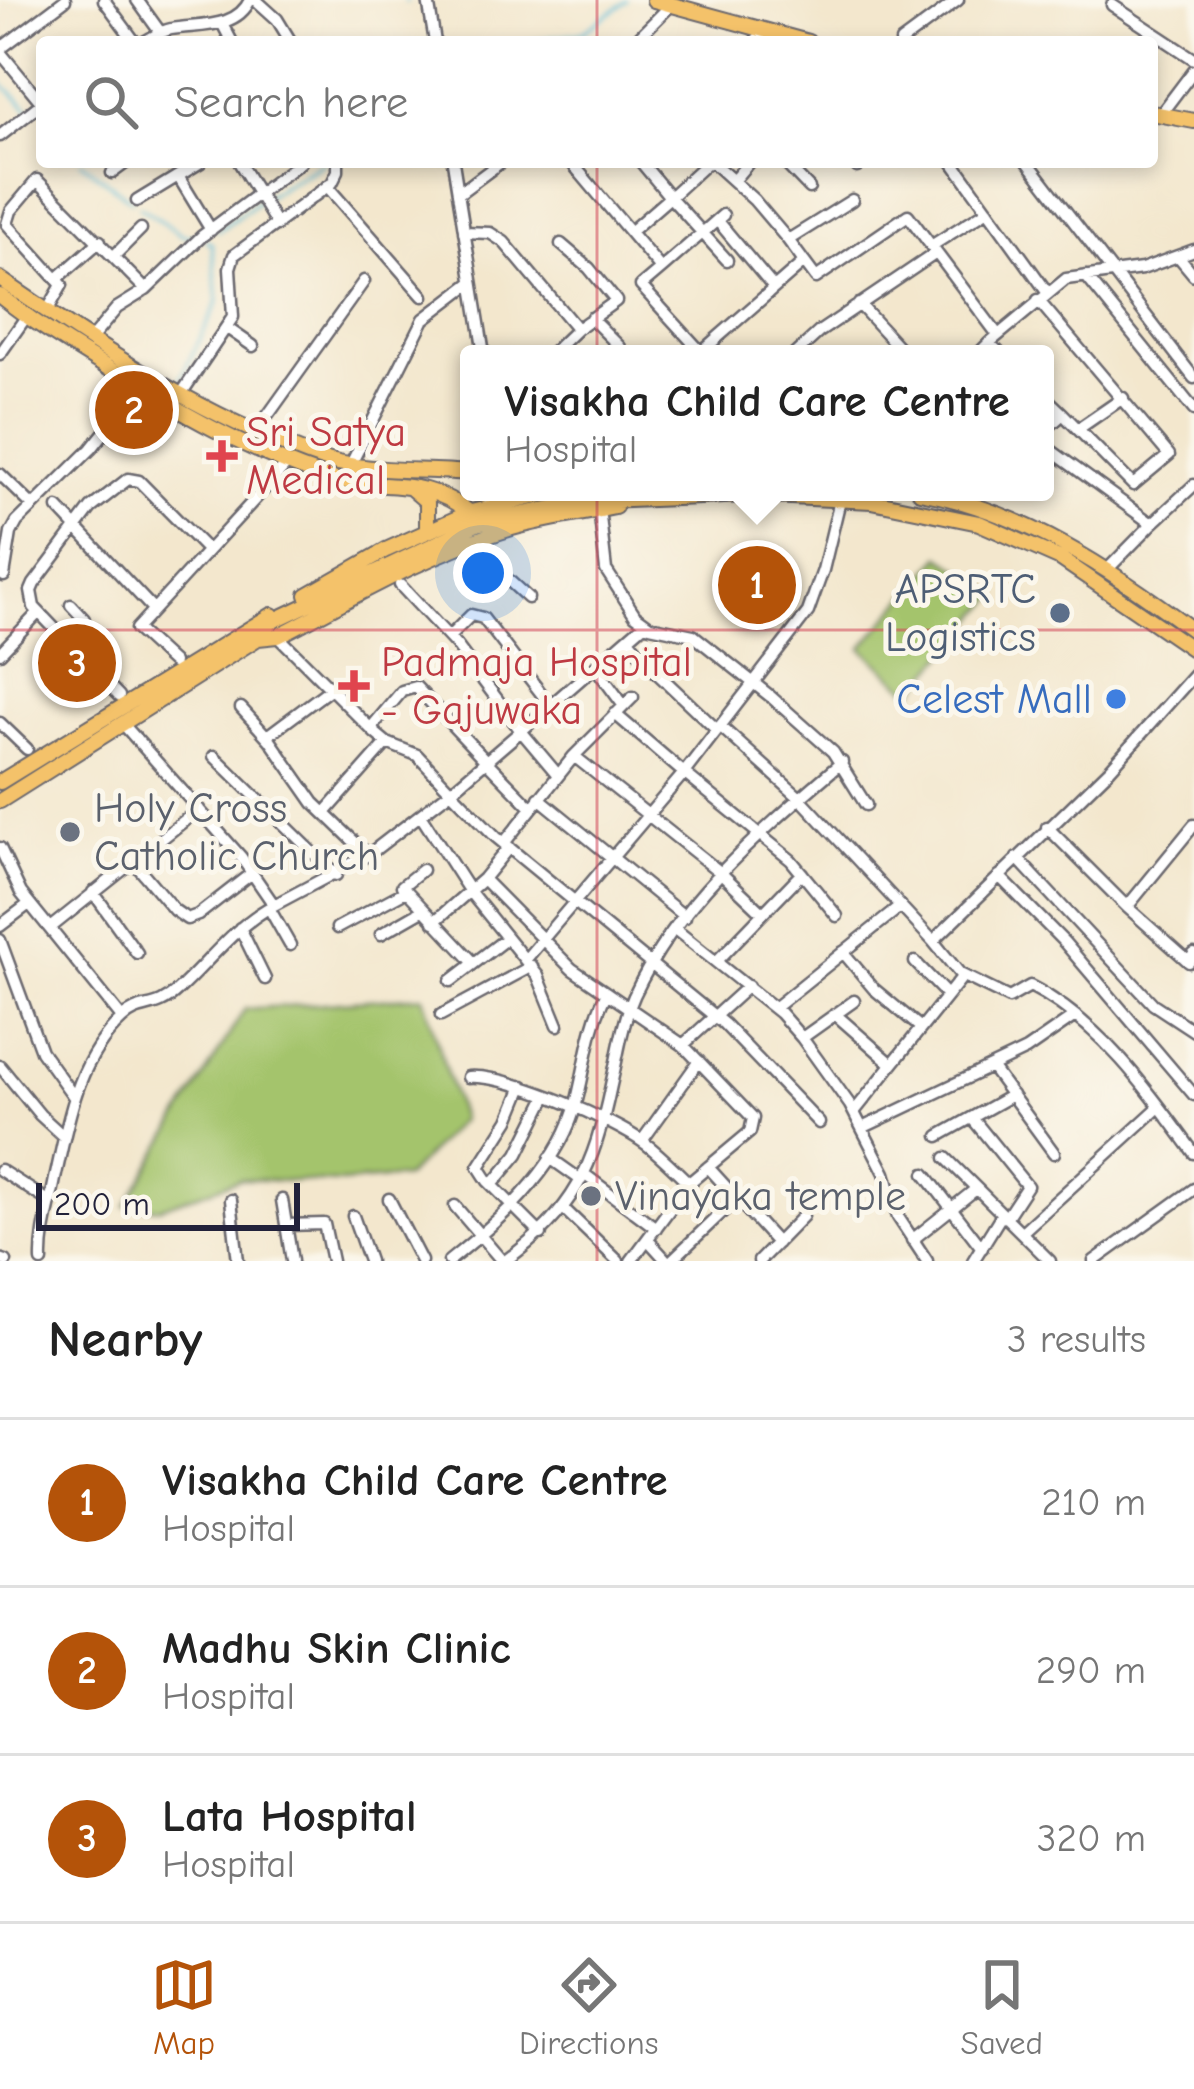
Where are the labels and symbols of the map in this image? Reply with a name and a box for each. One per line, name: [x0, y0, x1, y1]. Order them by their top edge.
pin: 2: [95, 365, 173, 455]
place label: Sri Satya Medical: [246, 408, 406, 505]
marker: Sri Satya Medical: [209, 443, 235, 469]
pin: 1: [718, 540, 796, 630]
your location: [453, 543, 513, 603]
place label: APSRTC Logistics: [885, 565, 1036, 662]
marker: APSRTC Logistics: [1047, 600, 1073, 626]
pin: 3: [38, 618, 116, 708]
place label: Padmaja Hospital - Gajuwaka: [381, 638, 692, 735]
marker: Padmaja Hospital - Gajuwaka: [338, 670, 370, 702]
place label: Celest Mall: [896, 675, 1092, 724]
marker: Celest Mall: [1103, 686, 1129, 712]
place label: Holy Cross Catholic Church: [94, 784, 379, 881]
marker: Holy Cross Catholic Church: [57, 819, 83, 845]
place label: Vinayaka temple: [615, 1172, 906, 1221]
scale bar: [36, 1177, 300, 1230]
marker: Vinayaka temple: [578, 1183, 604, 1209]

